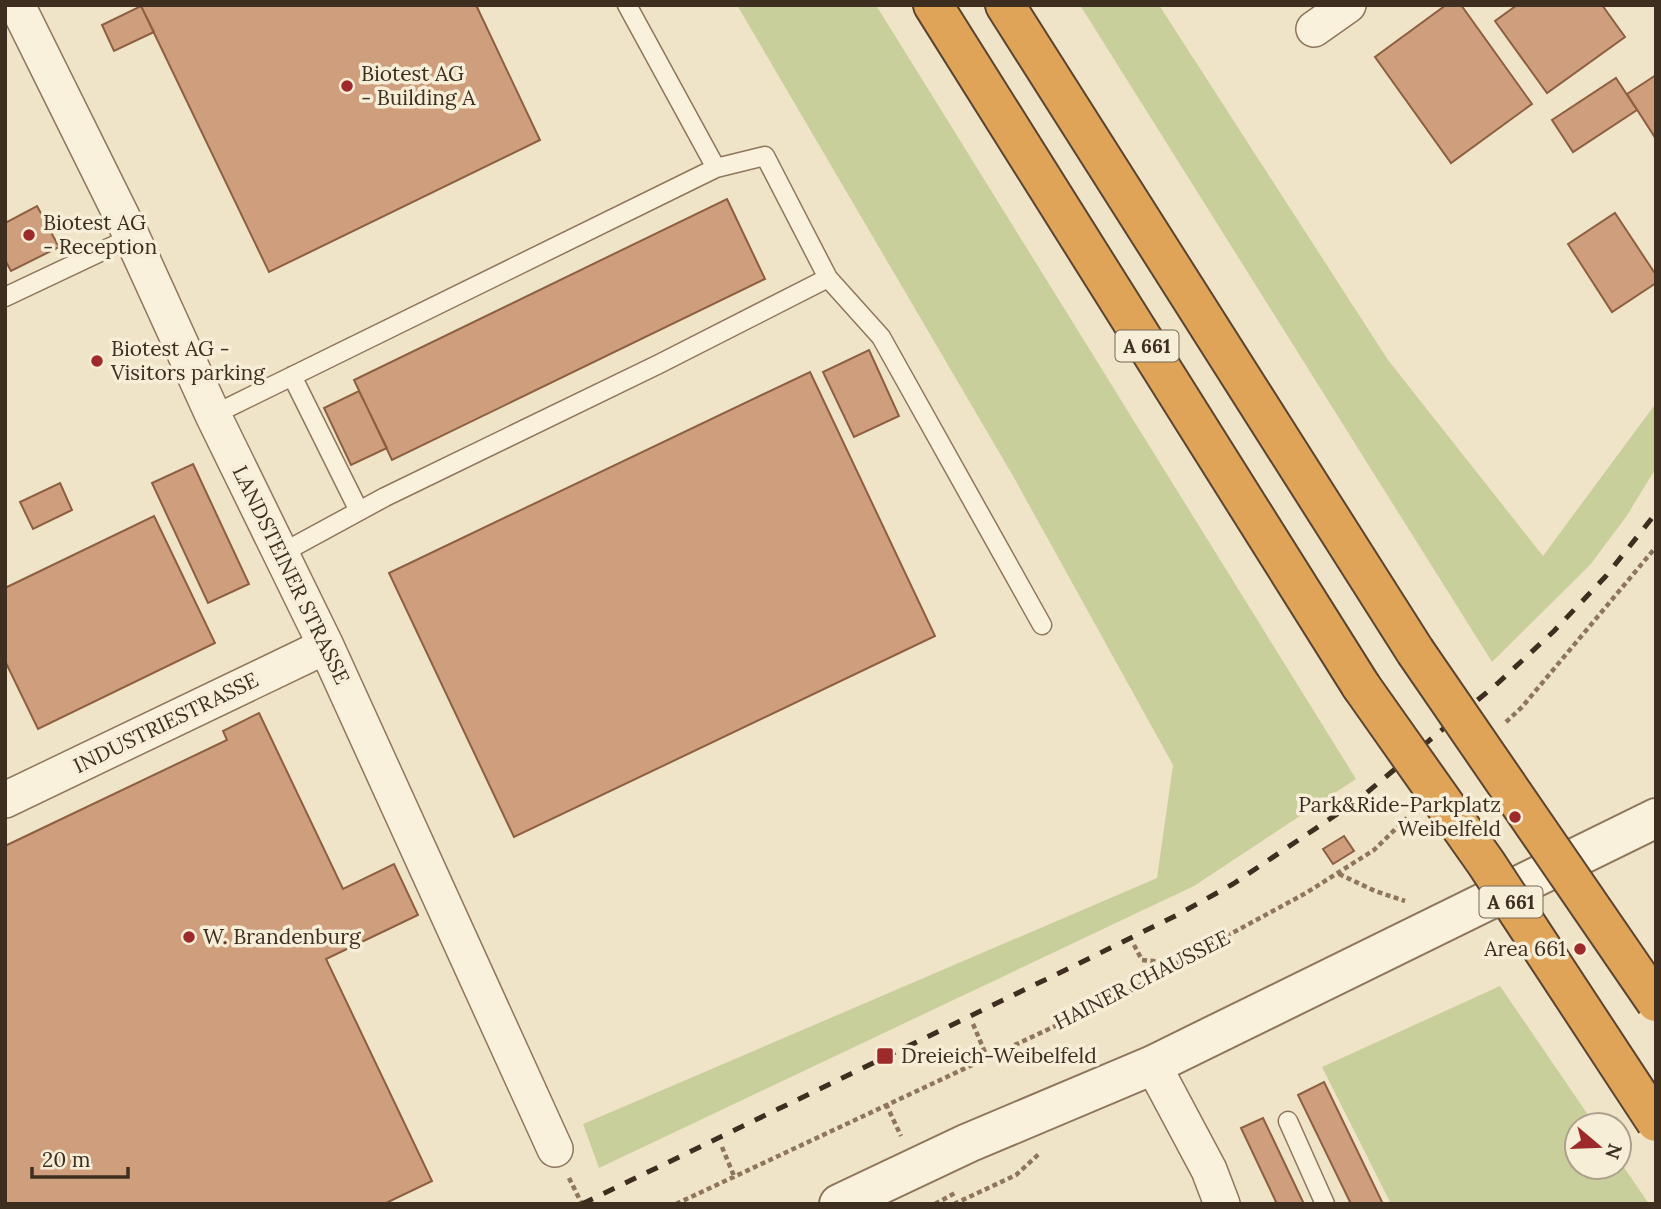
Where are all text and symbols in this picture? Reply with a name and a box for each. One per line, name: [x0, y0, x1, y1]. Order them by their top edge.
place label: Biotest AG - Building A: [361, 60, 476, 111]
marker: Biotest AG - Building A: [339, 78, 355, 94]
place label: Biotest AG - Reception: [43, 209, 157, 260]
marker: Biotest AG - Reception: [21, 227, 37, 243]
road number: A 661: [1116, 330, 1178, 362]
place label: Biotest AG - Visitors parking: [110, 335, 265, 386]
marker: Biotest AG - Visitors parking: [89, 353, 105, 369]
street label: LANDSTEINER STRASSE: [227, 461, 356, 689]
street label: INDUSTRIESTRASSE: [69, 666, 263, 779]
place label: Park&Ride-Parkplatz Weibelfeld: [1298, 791, 1501, 842]
marker: Park&Ride-Parkplatz Weibelfeld: [1507, 809, 1523, 825]
road number: A 661: [1480, 887, 1542, 918]
place label: W. Brandenburg: [203, 923, 361, 950]
street label: HAINER CHAUSSEE: [1049, 924, 1234, 1036]
marker: W. Brandenburg: [181, 929, 197, 945]
place label: Area 661: [1483, 935, 1566, 962]
marker: Area 661: [1572, 941, 1588, 957]
place label: Dreieich-Weibelfeld: [901, 1042, 1097, 1069]
marker: Dreieich-Weibelfeld: [875, 1046, 895, 1066]
north arrow: [1563, 1111, 1633, 1181]
scale bar: [32, 1136, 128, 1180]
text: N: [1600, 1141, 1628, 1163]
text: 20 m: [42, 1146, 91, 1173]

